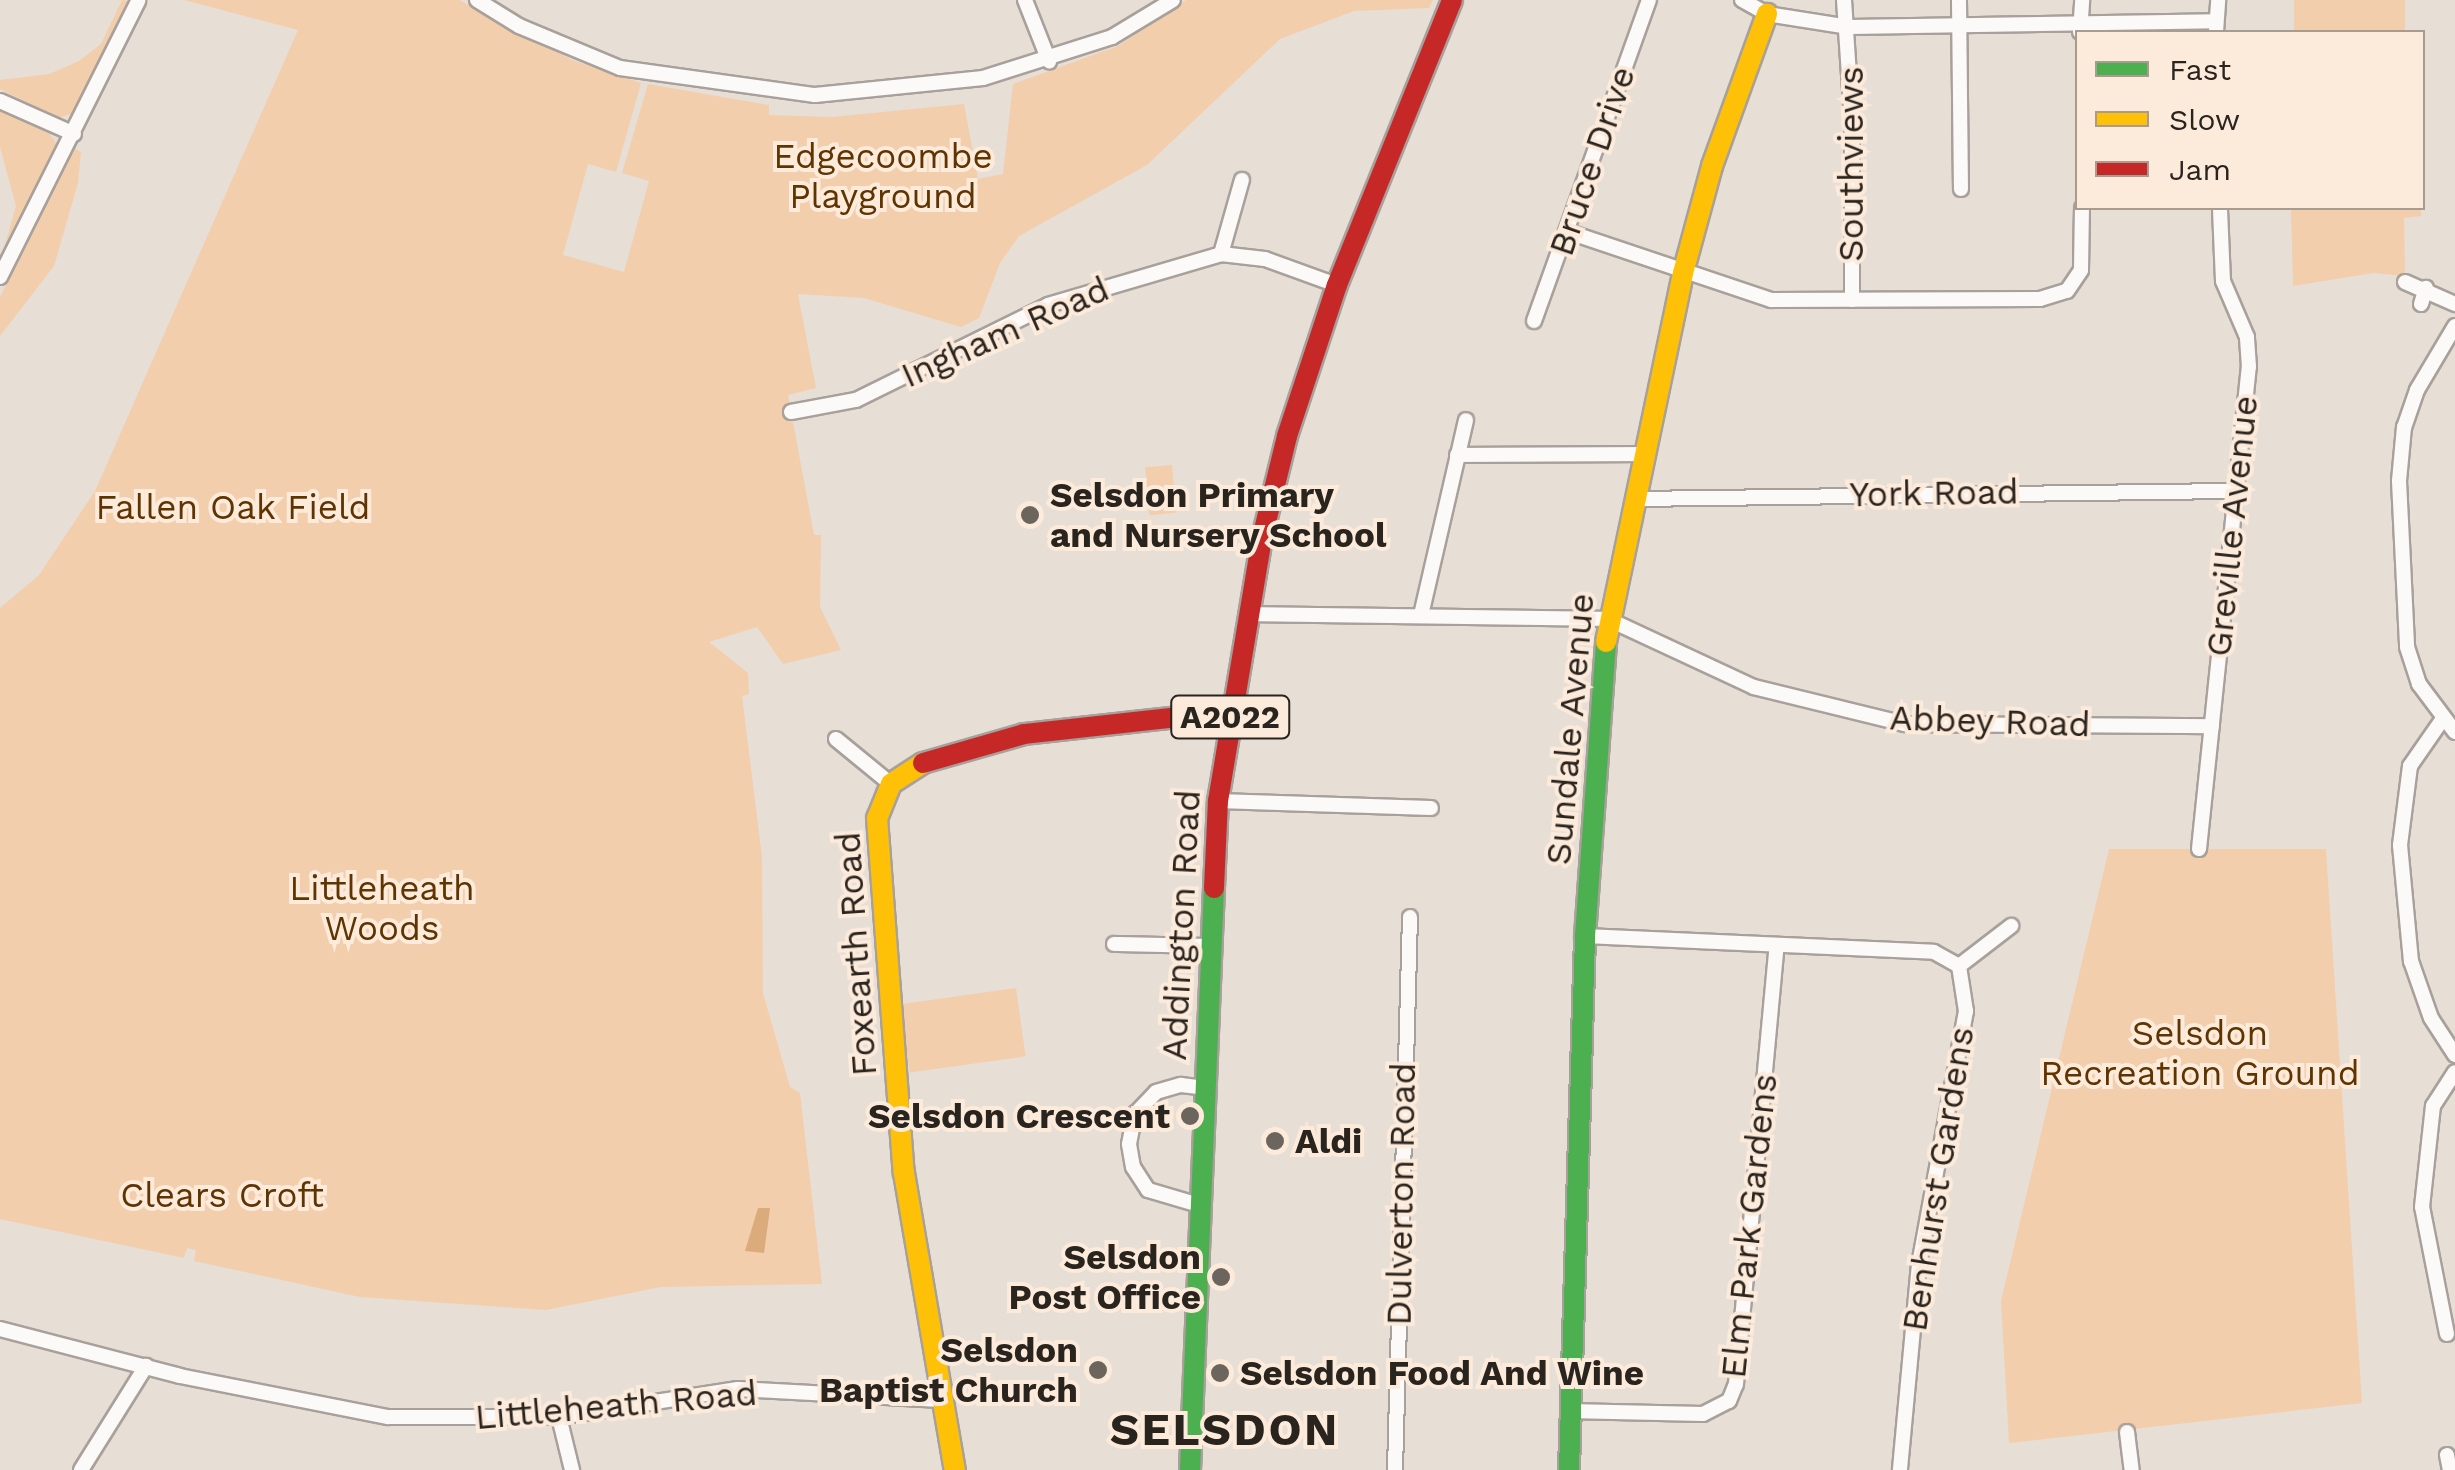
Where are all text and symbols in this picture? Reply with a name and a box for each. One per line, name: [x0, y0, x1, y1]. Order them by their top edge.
legend: [2075, 30, 2425, 210]
text: Fast: [2169, 52, 2231, 87]
street label: Bruce Drive: [1540, 61, 1644, 261]
street label: Southviews: [1830, 66, 1872, 262]
text: Slow: [2169, 102, 2240, 137]
park label: Edgecoombe Playground: [773, 135, 993, 217]
text: Jam: [2169, 152, 2231, 187]
street label: Ingham Road: [895, 268, 1115, 396]
street label: Greville Avenue: [2197, 393, 2267, 659]
street label: York Road: [1849, 471, 2019, 515]
place label: Selsdon Primary and Nursery School: [1050, 474, 1387, 556]
park label: Fallen Oak Field: [95, 486, 371, 528]
marker: Selsdon Primary and Nursery School: [1019, 504, 1041, 526]
street label: Sundale Avenue: [1537, 591, 1603, 867]
road number: A2022: [1170, 690, 1290, 744]
street label: Abbey Road: [1888, 696, 2092, 746]
street label: Addington Road: [1153, 789, 1209, 1061]
street label: Foxearth Road: [827, 831, 885, 1077]
park label: Littleheath Woods: [289, 867, 475, 949]
park label: Selsdon Recreation Ground: [2040, 1012, 2360, 1094]
street label: Benhurst Gardens: [1893, 1024, 1983, 1334]
street label: Dulverton Road: [1378, 1062, 1424, 1326]
street label: Elm Park Gardens: [1712, 1071, 1786, 1381]
place label: Selsdon Crescent: [868, 1095, 1170, 1137]
marker: Selsdon Crescent: [1179, 1105, 1201, 1127]
place label: Aldi: [1295, 1120, 1362, 1162]
marker: Aldi: [1264, 1130, 1286, 1152]
park label: Clears Croft: [120, 1174, 324, 1216]
place label: Selsdon Post Office: [1009, 1236, 1201, 1318]
marker: Selsdon Post Office: [1210, 1266, 1232, 1288]
place label: Selsdon Baptist Church: [819, 1329, 1078, 1411]
place label: Selsdon Food And Wine: [1240, 1352, 1645, 1394]
marker: Selsdon Baptist Church: [1087, 1359, 1109, 1381]
marker: Selsdon Food And Wine: [1209, 1362, 1231, 1384]
street label: Littleheath Road: [473, 1372, 759, 1438]
district label: SELSDON: [1110, 1403, 1340, 1457]

